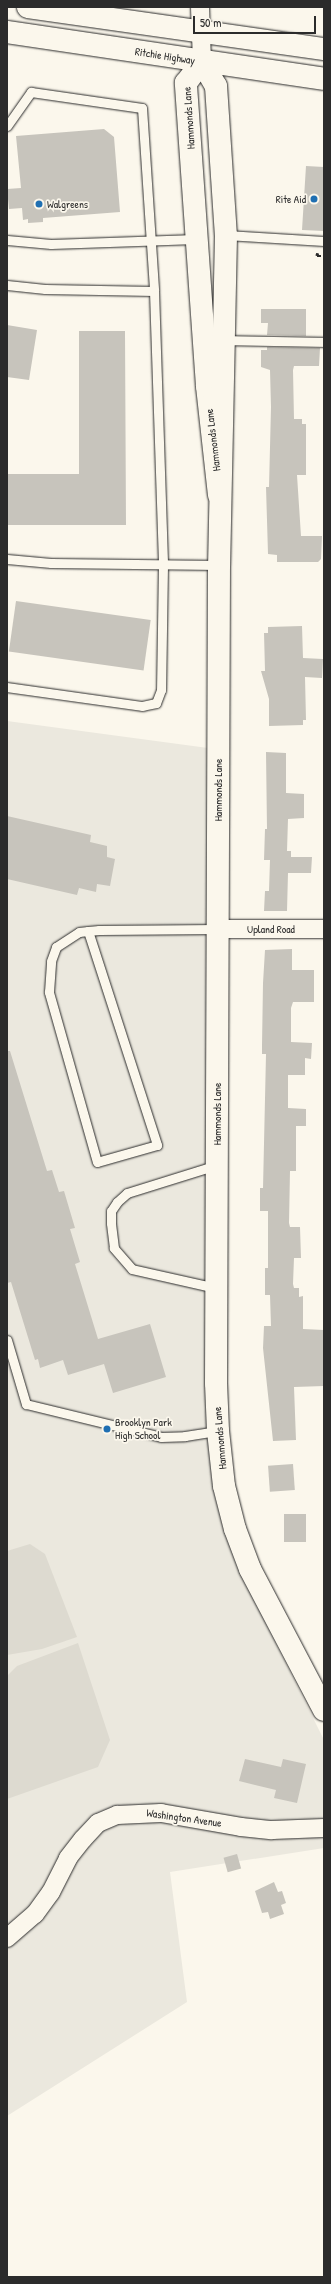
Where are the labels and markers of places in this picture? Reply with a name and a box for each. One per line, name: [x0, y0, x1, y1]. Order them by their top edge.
place label: Rite Aid: [276, 192, 306, 206]
marker: Rite Aid: [309, 194, 319, 204]
place label: Walgreens: [47, 197, 88, 211]
marker: Walgreens: [34, 199, 44, 209]
place label: Brooklyn Park High School: [115, 1416, 172, 1442]
marker: Brooklyn Park High School: [102, 1424, 112, 1434]

